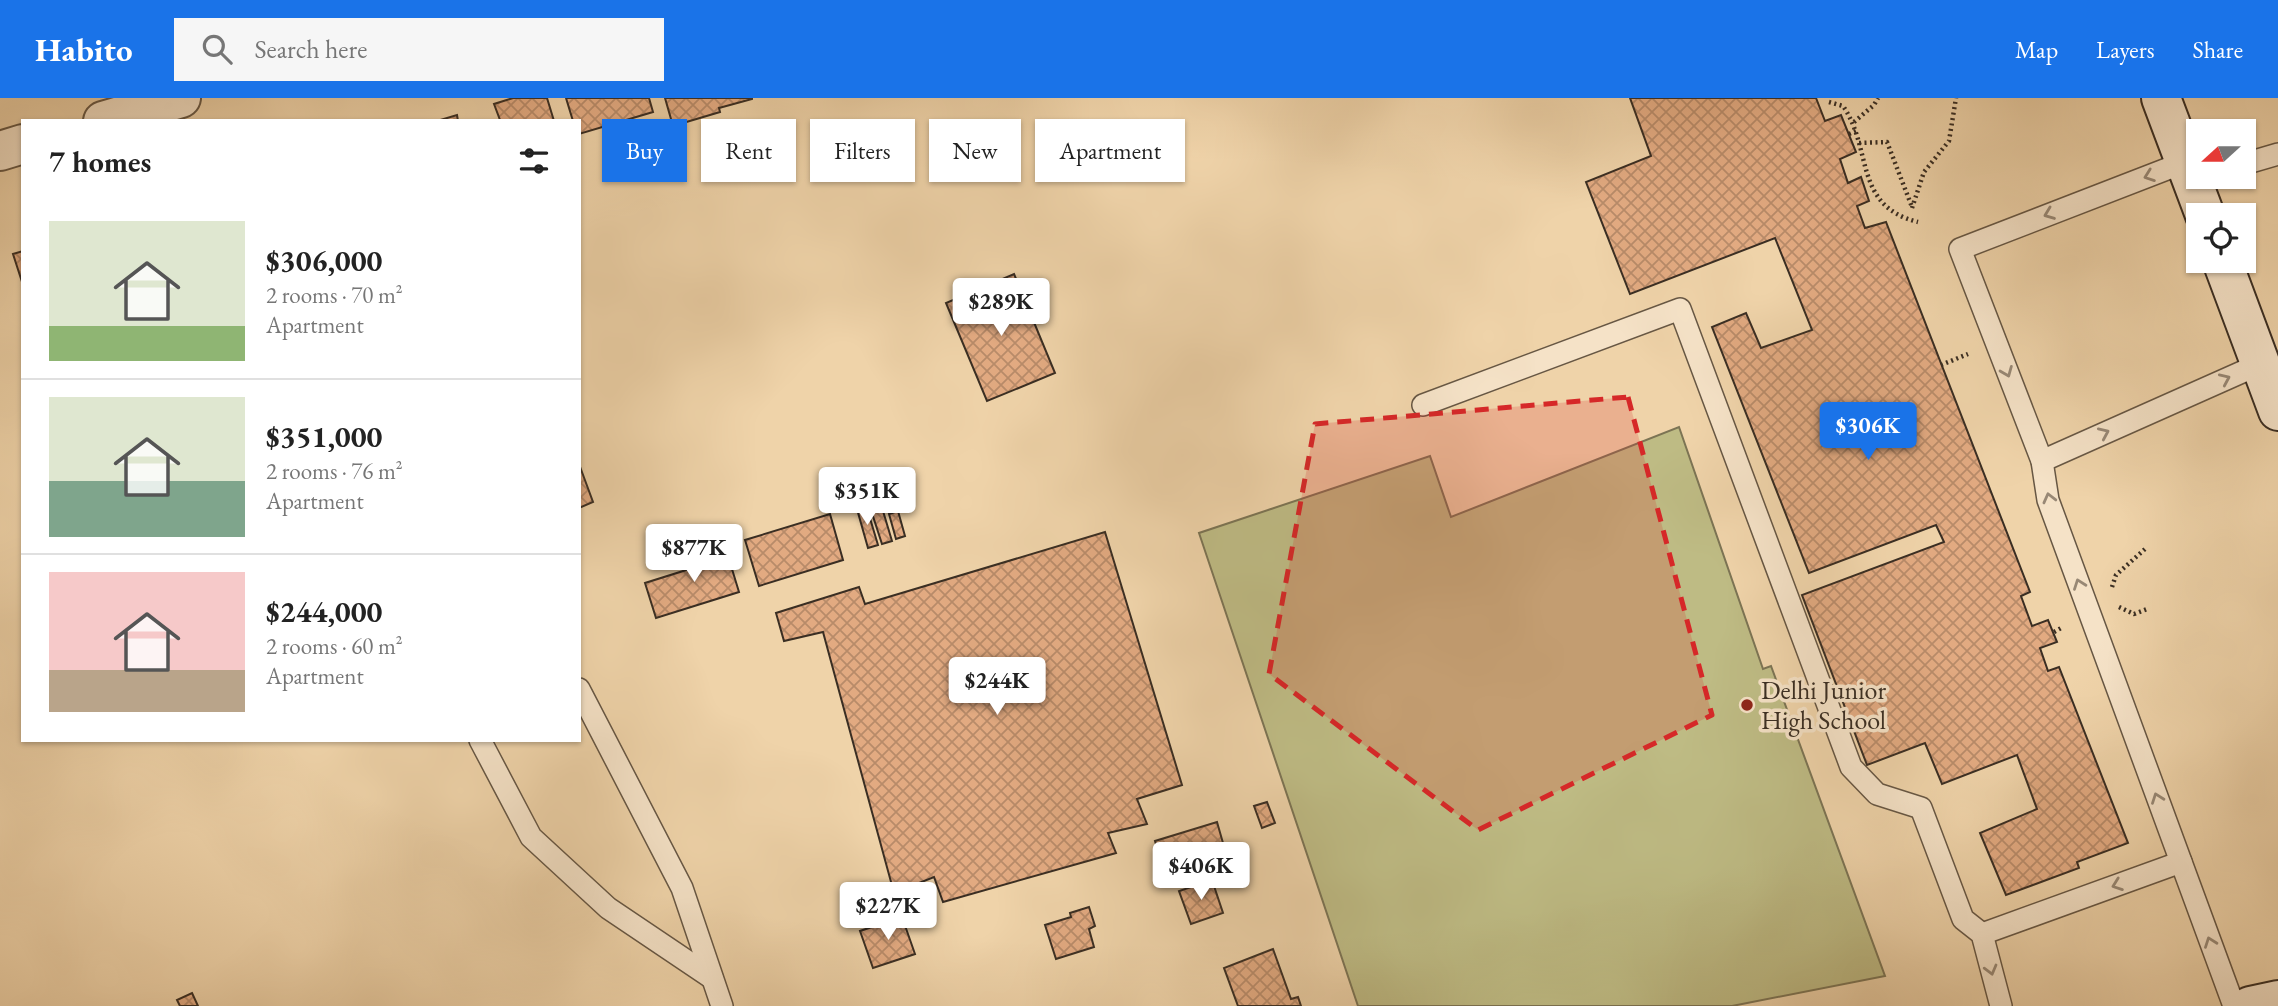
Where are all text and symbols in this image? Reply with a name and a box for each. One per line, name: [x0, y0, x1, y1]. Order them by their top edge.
search box: [174, 18, 664, 81]
text: Habito: [35, 28, 132, 71]
icon: search: [198, 30, 236, 68]
text: Search here: [254, 32, 367, 66]
text: Map: [2015, 34, 2058, 65]
text: Layers: [2096, 34, 2155, 65]
text: Share: [2193, 34, 2243, 65]
chip: Buy: [602, 119, 687, 182]
chip: Rent: [701, 119, 796, 182]
chip: Filters: [810, 119, 915, 182]
chip: New: [929, 119, 1021, 182]
chip: Apartment: [1035, 119, 1185, 182]
north arrow: [2186, 119, 2256, 189]
map controls: [2186, 119, 2256, 273]
text: 7 homes: [49, 142, 151, 181]
icon: filters: [515, 142, 553, 180]
one-way arrow: [2143, 167, 2155, 181]
button: locate: [2186, 203, 2256, 273]
one-way arrow: [2044, 206, 2056, 220]
text: $306,000: [266, 241, 382, 280]
icon: home: [105, 249, 189, 333]
pin: $289K: [952, 278, 1050, 338]
text: 2 rooms · 70 m²: [266, 280, 403, 310]
text: $289K: [969, 286, 1033, 316]
text: Apartment: [266, 310, 364, 340]
one-way arrow: [1999, 365, 2013, 377]
one-way arrow: [2218, 373, 2230, 387]
pin: $306K: [1819, 402, 1917, 462]
text: $306K: [1836, 410, 1900, 440]
text: $351,000: [266, 417, 382, 456]
icon: home: [105, 425, 189, 509]
one-way arrow: [2097, 427, 2110, 441]
text: 2 rooms · 76 m²: [266, 456, 403, 486]
pin: $351K: [818, 468, 916, 527]
text: $351K: [835, 475, 899, 505]
text: Apartment: [266, 486, 364, 516]
one-way arrow: [2043, 492, 2057, 504]
pin: $877K: [645, 524, 743, 584]
text: $877K: [662, 532, 726, 562]
one-way arrow: [2073, 578, 2087, 590]
text: $244,000: [266, 592, 382, 631]
icon: home: [105, 600, 189, 684]
text: 2 rooms · 60 m²: [266, 631, 403, 661]
pin: $244K: [948, 658, 1046, 717]
text: Apartment: [266, 661, 364, 691]
text: $244K: [965, 665, 1029, 695]
place label: Delhi Junior High School: [1761, 673, 1886, 737]
marker: Delhi Junior High School: [1739, 697, 1755, 713]
one-way arrow: [2152, 792, 2166, 804]
pin: $406K: [1152, 842, 1250, 902]
text: $406K: [1169, 850, 1233, 880]
one-way arrow: [2111, 877, 2123, 891]
pin: $227K: [839, 882, 937, 942]
text: $227K: [856, 890, 920, 920]
one-way arrow: [2204, 936, 2218, 948]
one-way arrow: [1983, 964, 1998, 976]

